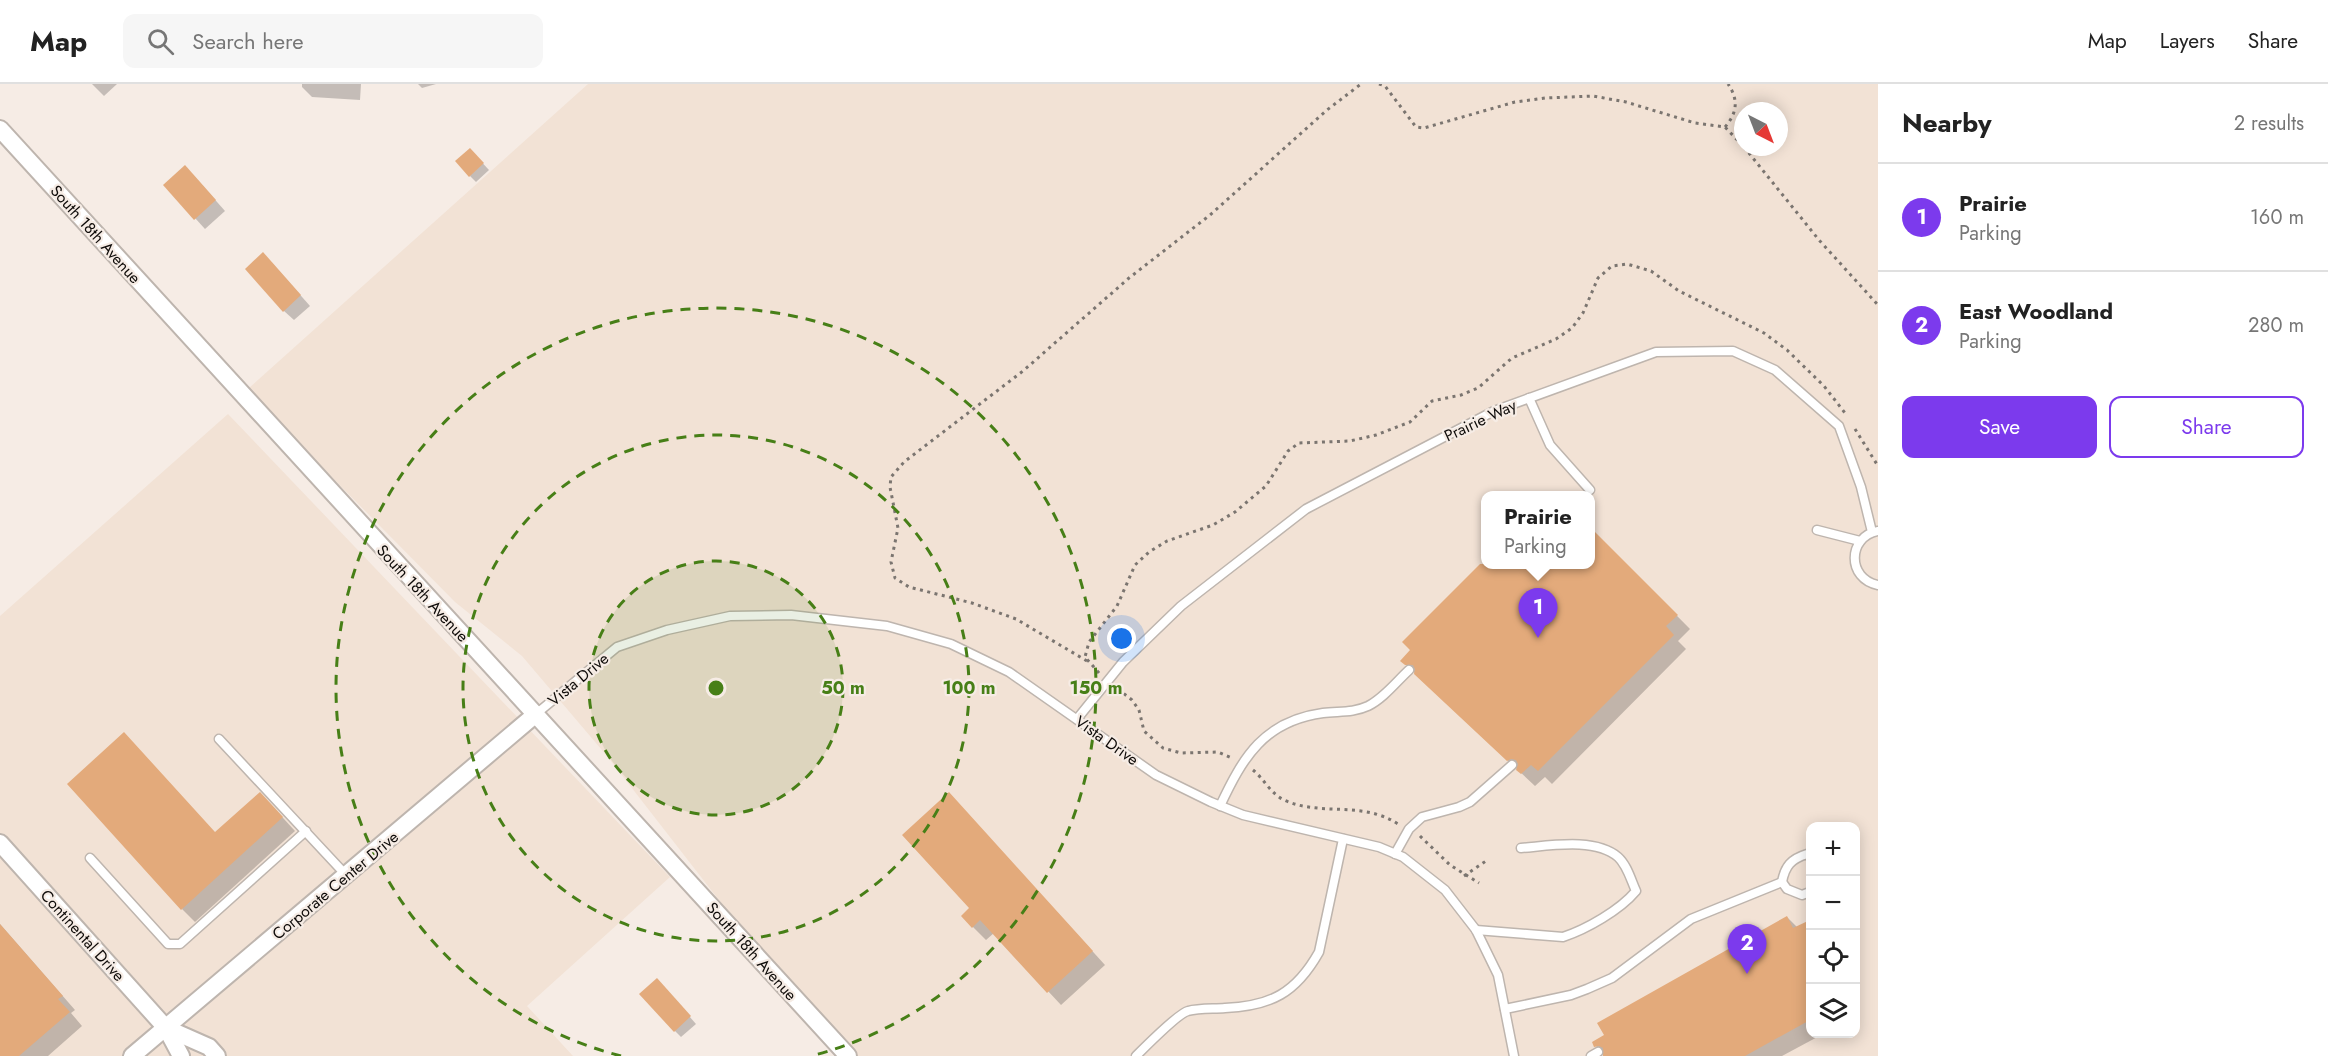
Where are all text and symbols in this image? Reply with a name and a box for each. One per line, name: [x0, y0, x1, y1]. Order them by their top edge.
search box: [123, 14, 543, 68]
text: Map: [30, 21, 87, 62]
icon: search: [144, 25, 177, 58]
text: Search here: [192, 25, 304, 57]
text: Map: [2088, 26, 2127, 56]
text: Layers: [2160, 26, 2215, 56]
text: Share: [2248, 26, 2298, 56]
north arrow: [1734, 102, 1788, 156]
text: Nearby: [1902, 104, 1991, 142]
text: 2 results: [2234, 109, 2304, 138]
street label: South 18th Avenue: [45, 180, 146, 289]
text: Prairie: [1959, 187, 2027, 219]
text: 1: [1916, 203, 1927, 232]
text: 160 m: [2250, 203, 2304, 232]
text: Parking: [1959, 219, 2022, 248]
text: East Woodland: [1959, 295, 2113, 327]
text: 2: [1915, 311, 1928, 340]
text: 280 m: [2248, 311, 2304, 340]
text: Parking: [1959, 327, 2022, 356]
street label: Prairie Way: [1440, 393, 1521, 447]
button: Save: [1902, 396, 2097, 458]
button: Share: [2109, 396, 2304, 458]
popup: [1481, 491, 1595, 569]
text: Prairie: [1504, 500, 1572, 532]
text: Parking: [1504, 532, 1567, 561]
street label: South 18th Avenue: [371, 540, 474, 647]
pin: 1: [1518, 588, 1558, 638]
your location: [1107, 624, 1136, 653]
street label: Vista Drive: [543, 647, 614, 712]
text: 50 m: [821, 675, 865, 701]
text: 100 m: [942, 675, 996, 701]
text: 150 m: [1070, 675, 1122, 701]
centre of rings: [706, 678, 726, 698]
street label: Vista Drive: [1070, 710, 1143, 771]
map controls: [1806, 822, 1860, 1038]
button: +: [1806, 822, 1860, 876]
street label: Corporate Center Drive: [267, 826, 403, 945]
button: −: [1806, 876, 1860, 930]
street label: Continental Drive: [35, 884, 130, 986]
street label: South 18th Avenue: [701, 897, 802, 1006]
pin: 2: [1728, 924, 1766, 974]
button: locate: [1806, 930, 1860, 984]
button: layers: [1806, 984, 1860, 1038]

